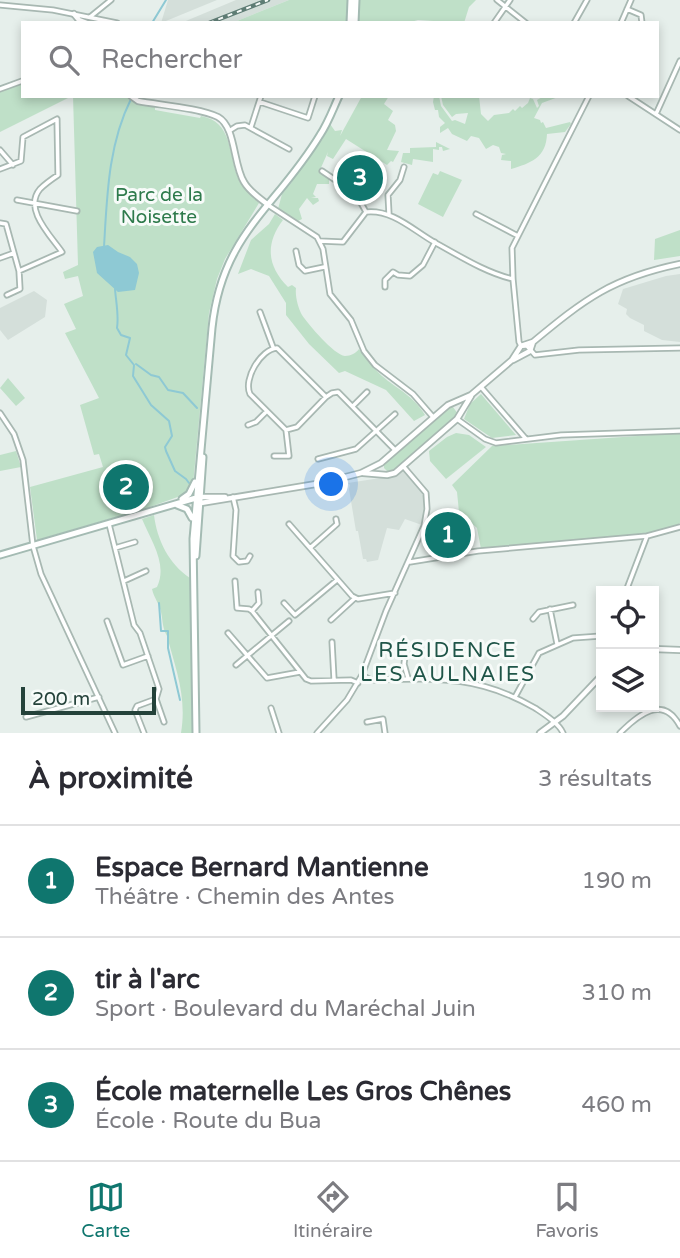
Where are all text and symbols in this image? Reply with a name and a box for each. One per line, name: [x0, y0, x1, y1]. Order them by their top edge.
search box: [21, 21, 659, 98]
icon: search: [45, 41, 83, 79]
text: Rechercher: [101, 44, 243, 75]
pin: 3: [337, 152, 383, 204]
park label: Parc de la Noisette: [115, 184, 203, 228]
pin: 2: [103, 461, 149, 513]
your location: [314, 467, 348, 501]
pin: 1: [425, 509, 471, 561]
map controls: [596, 586, 659, 712]
button: locate: [596, 586, 659, 649]
district label: RÉSIDENCE LES AULNAIES: [360, 638, 536, 687]
button: layers: [596, 649, 659, 712]
scale bar: [21, 684, 156, 716]
text: 200 m: [32, 688, 90, 710]
text: À proximité: [28, 760, 193, 797]
text: 3 résultats: [538, 765, 652, 793]
text: Espace Bernard Mantienne: [95, 852, 429, 883]
text: 1: [44, 867, 58, 895]
text: 190 m: [582, 867, 652, 895]
text: Théâtre · Chemin des Antes: [95, 883, 395, 911]
text: tir à l'arc: [95, 964, 200, 995]
text: 2: [44, 979, 58, 1007]
text: 310 m: [582, 979, 652, 1007]
text: Sport · Boulevard du Maréchal Juin: [95, 995, 476, 1023]
text: École maternelle Les Gros Chênes: [95, 1076, 511, 1107]
text: 3: [44, 1091, 58, 1119]
text: 460 m: [582, 1091, 652, 1119]
text: École · Route du Bua: [95, 1107, 321, 1135]
tab: Carte: [81, 1178, 130, 1242]
tab: Itinéraire: [293, 1178, 373, 1242]
tab: Favoris: [535, 1178, 599, 1242]

